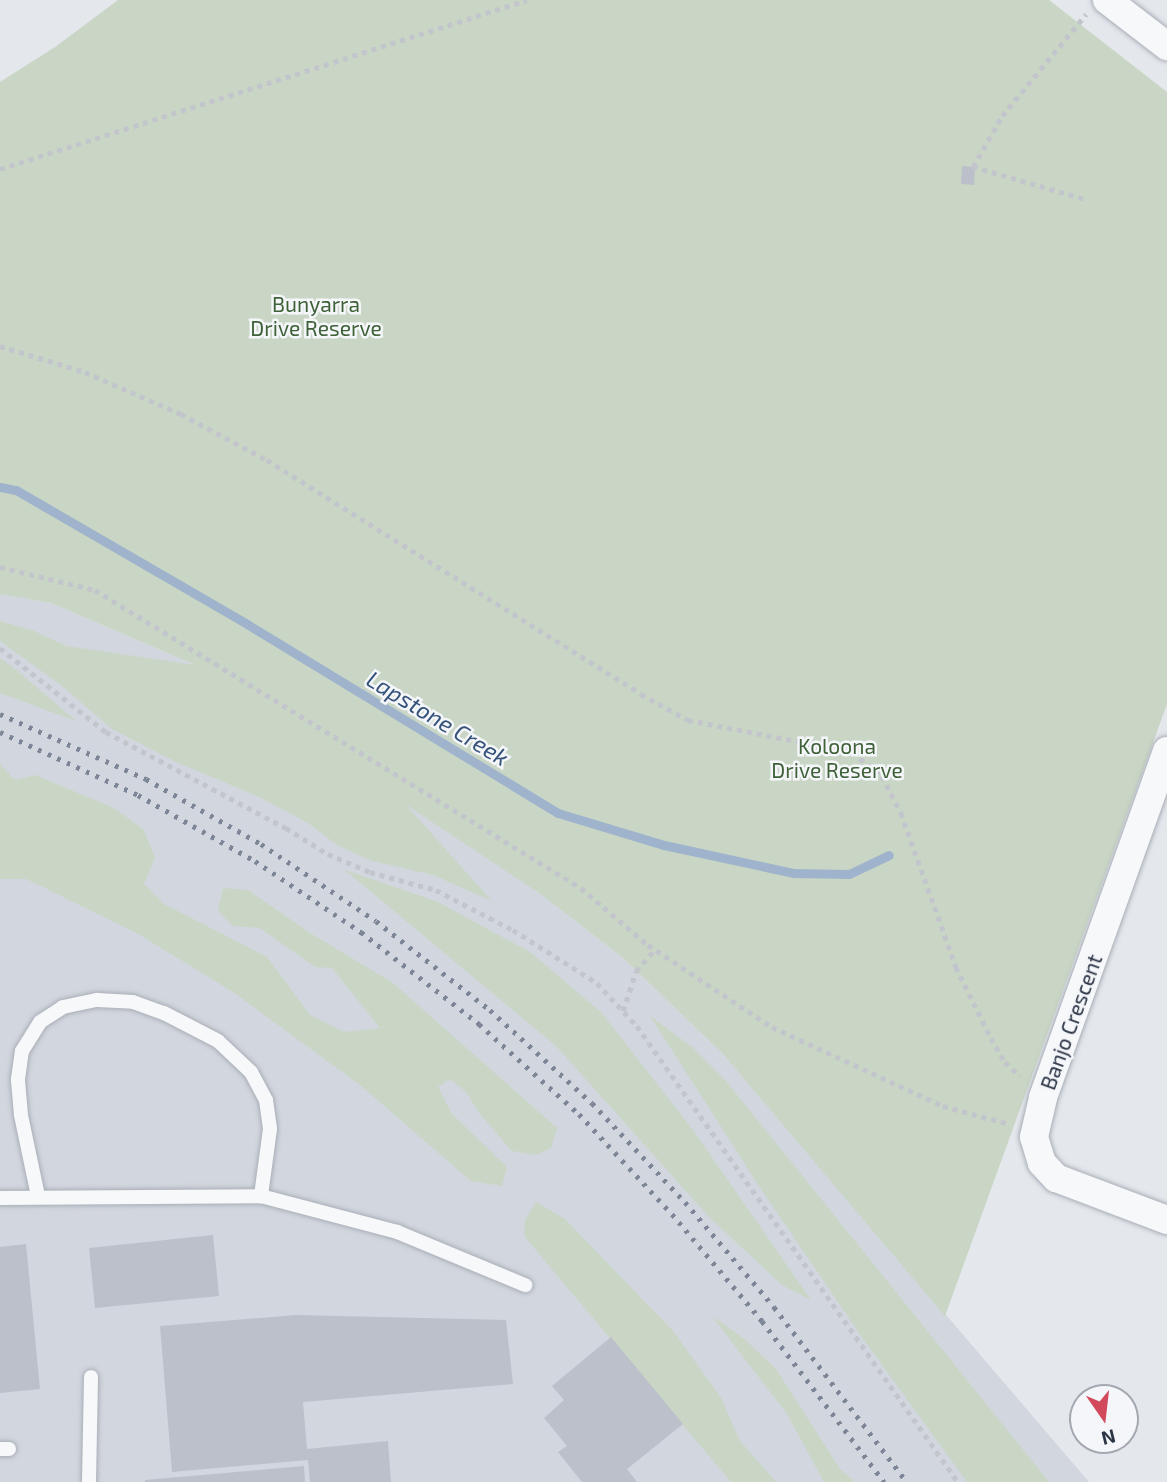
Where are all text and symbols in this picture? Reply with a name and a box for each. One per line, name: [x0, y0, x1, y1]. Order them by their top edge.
park label: Bunyarra Drive Reserve: [250, 291, 382, 341]
water label: Lapstone Creek: [362, 665, 514, 771]
park label: Koloona Drive Reserve: [771, 733, 903, 783]
street label: Banjo Crescent: [1035, 951, 1107, 1093]
north arrow: [1069, 1384, 1139, 1454]
text: N: [1099, 1425, 1118, 1451]

